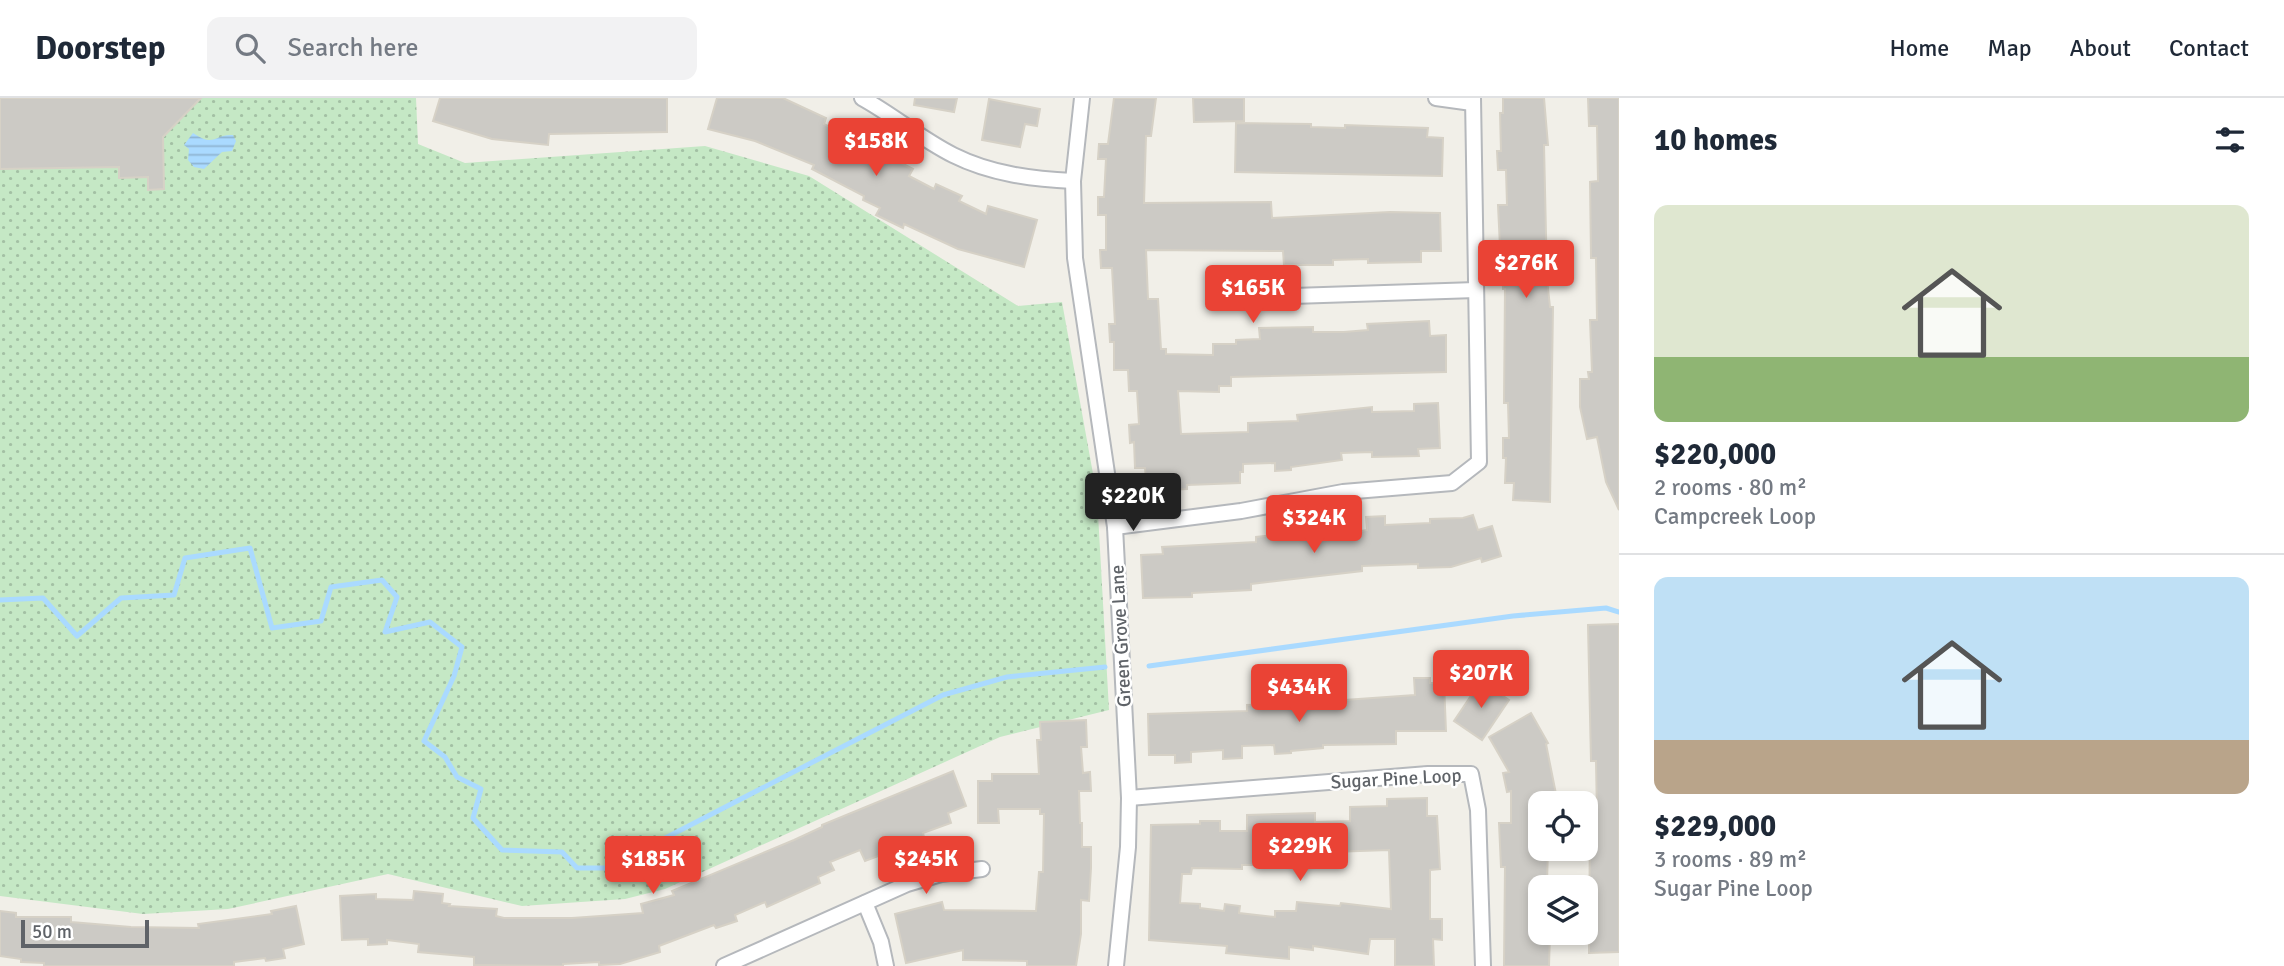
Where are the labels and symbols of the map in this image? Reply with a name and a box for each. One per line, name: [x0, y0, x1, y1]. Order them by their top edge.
pin: $158K: [827, 118, 925, 178]
pin: $276K: [1477, 240, 1575, 300]
pin: $165K: [1204, 266, 1302, 325]
pin: $220K: [1084, 474, 1182, 533]
pin: $324K: [1265, 496, 1363, 555]
street label: Green Grove Lane: [1105, 564, 1137, 708]
pin: $207K: [1432, 650, 1530, 710]
pin: $434K: [1250, 664, 1348, 724]
street label: Sugar Pine Loop: [1330, 764, 1462, 794]
pin: $229K: [1251, 824, 1349, 883]
pin: $185K: [604, 836, 702, 896]
pin: $245K: [877, 836, 975, 896]
scale bar: [21, 917, 149, 949]

